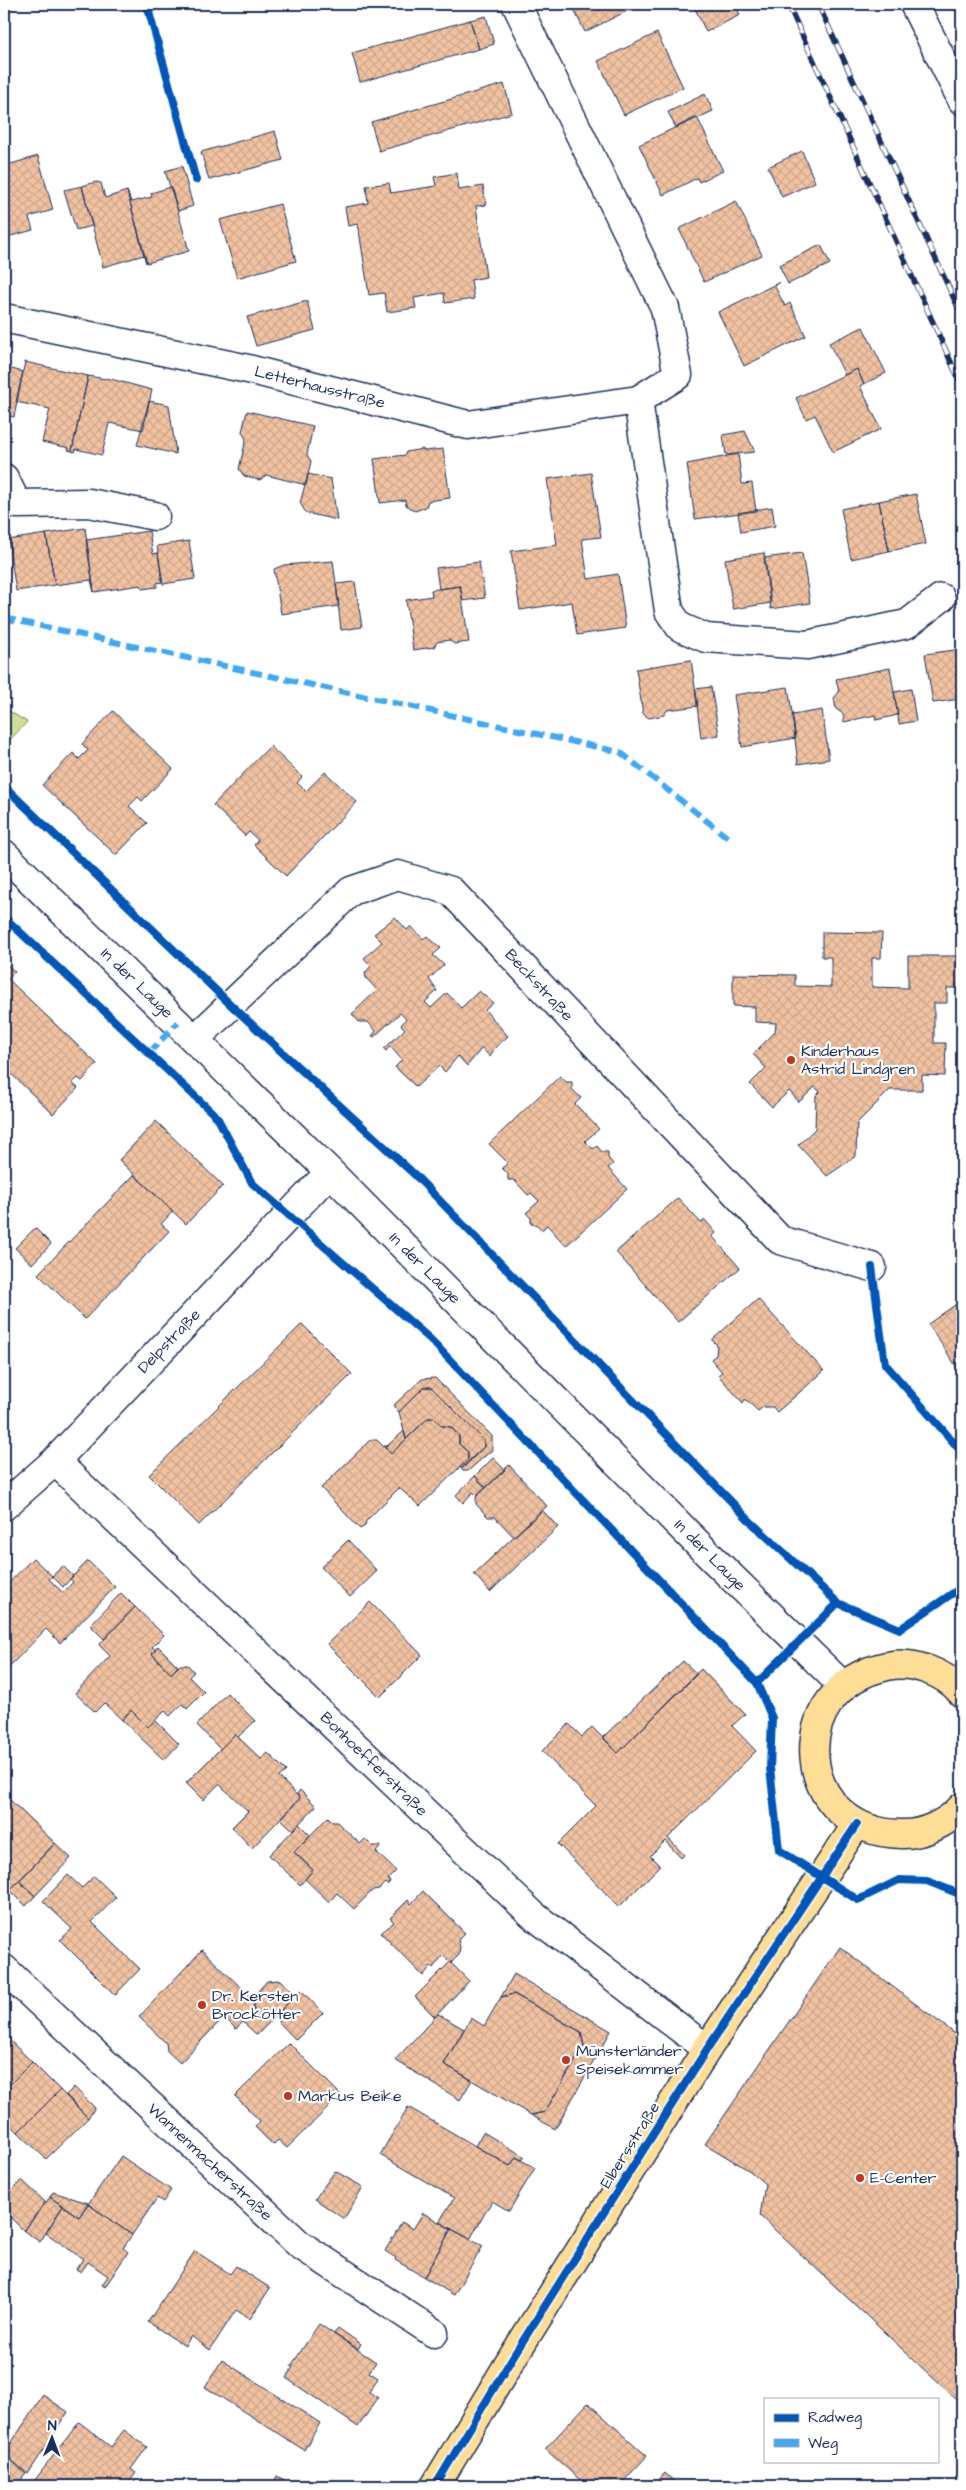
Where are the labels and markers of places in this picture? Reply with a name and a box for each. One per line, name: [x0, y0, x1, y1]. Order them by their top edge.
place label: Kinderhaus Astrid Lindgren: [801, 1040, 915, 1081]
marker: Kinderhaus Astrid Lindgren: [785, 1054, 797, 1066]
place label: Dr. Kersten Brockötter: [212, 1985, 301, 2025]
marker: Dr. Kersten Brockötter: [196, 1999, 208, 2011]
place label: Münsterländer Speisekammer: [576, 2040, 683, 2080]
marker: Münsterländer Speisekammer: [560, 2054, 572, 2066]
place label: Markus Beike: [298, 2085, 402, 2107]
marker: Markus Beike: [282, 2090, 294, 2102]
place label: E-Center: [870, 2167, 937, 2189]
marker: E-Center: [854, 2172, 866, 2184]

